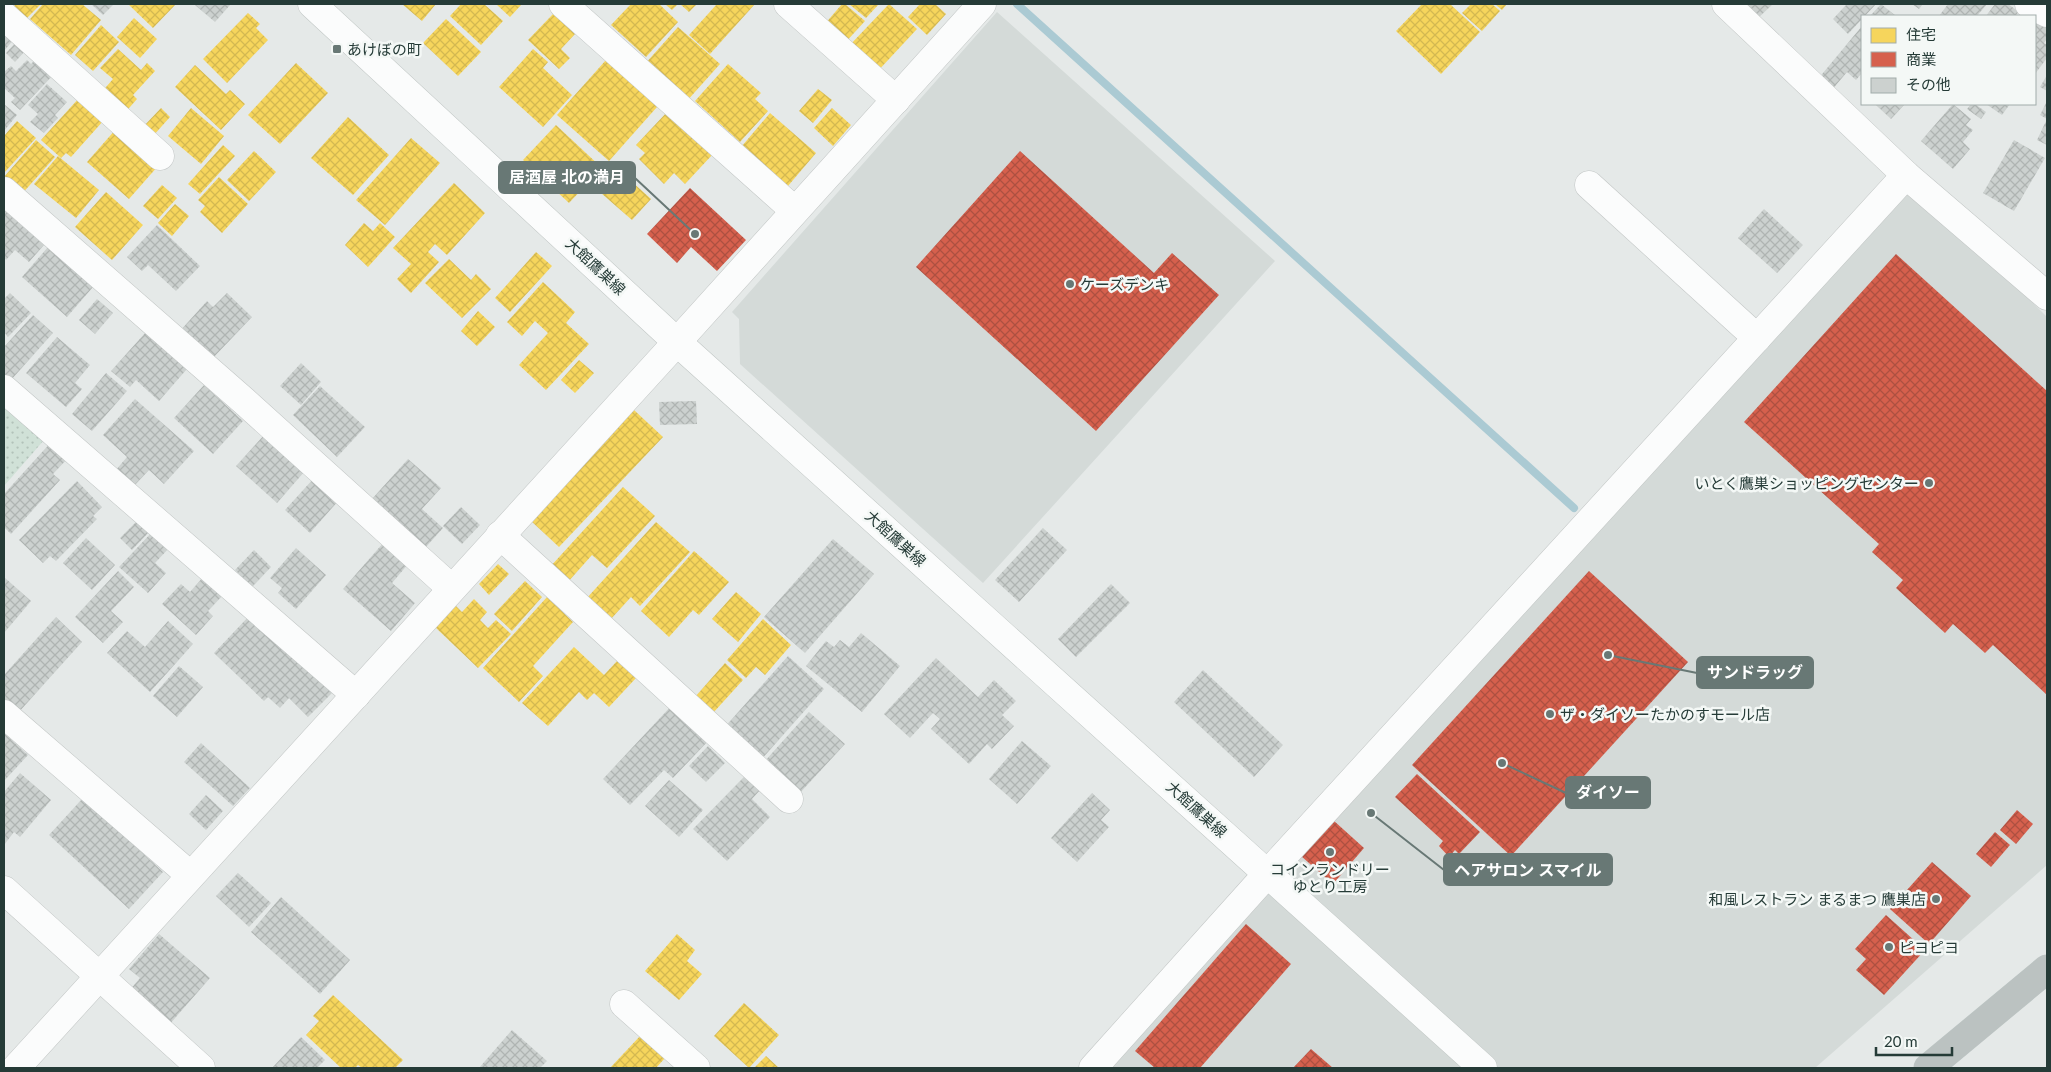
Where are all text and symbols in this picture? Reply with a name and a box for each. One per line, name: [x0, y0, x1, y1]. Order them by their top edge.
legend: [1861, 15, 2036, 105]
text: 住宅: [1906, 25, 1936, 43]
place label: あけぼの町: [347, 40, 422, 58]
marker: あけぼの町: [331, 43, 343, 55]
text: 商業: [1906, 50, 1936, 68]
text: その他: [1906, 75, 1951, 93]
callout: 居酒屋 北の満月: [499, 162, 635, 193]
text: 居酒屋 北の満月: [509, 167, 625, 186]
street label: 大館鷹巣線: [562, 234, 630, 298]
place label: ケーズデンキ: [1080, 275, 1169, 293]
marker: ケーズデンキ: [1064, 278, 1076, 290]
place label: いとく鷹巣ショッピングセンター: [1694, 474, 1919, 492]
marker: いとく鷹巣ショッピングセンター: [1923, 477, 1935, 489]
street label: 大館鷹巣線: [862, 506, 930, 570]
callout: サンドラッグ: [1697, 657, 1813, 688]
text: サンドラッグ: [1707, 662, 1803, 681]
place label: ザ・ダイソーたかのすモール店: [1560, 705, 1770, 723]
marker: ザ・ダイソーたかのすモール店: [1544, 708, 1556, 720]
street label: 大館鷹巣線: [1163, 777, 1231, 841]
callout: ダイソー: [1566, 777, 1650, 808]
text: ダイソー: [1576, 782, 1640, 801]
marker: コインランドリー ゆとり工房: [1324, 846, 1336, 858]
callout: ヘアサロン スマイル: [1444, 854, 1612, 885]
place label: コインランドリー ゆとり工房: [1270, 860, 1390, 895]
text: ヘアサロン スマイル: [1454, 860, 1602, 879]
place label: 和風レストラン まるまつ 鷹巣店: [1708, 890, 1926, 908]
marker: 和風レストラン まるまつ 鷹巣店: [1930, 893, 1942, 905]
place label: ピヨピヨ: [1899, 938, 1959, 956]
marker: ピヨピヨ: [1883, 941, 1895, 953]
scale bar: [1876, 1024, 1952, 1056]
text: 20 m: [1884, 1032, 1918, 1050]

